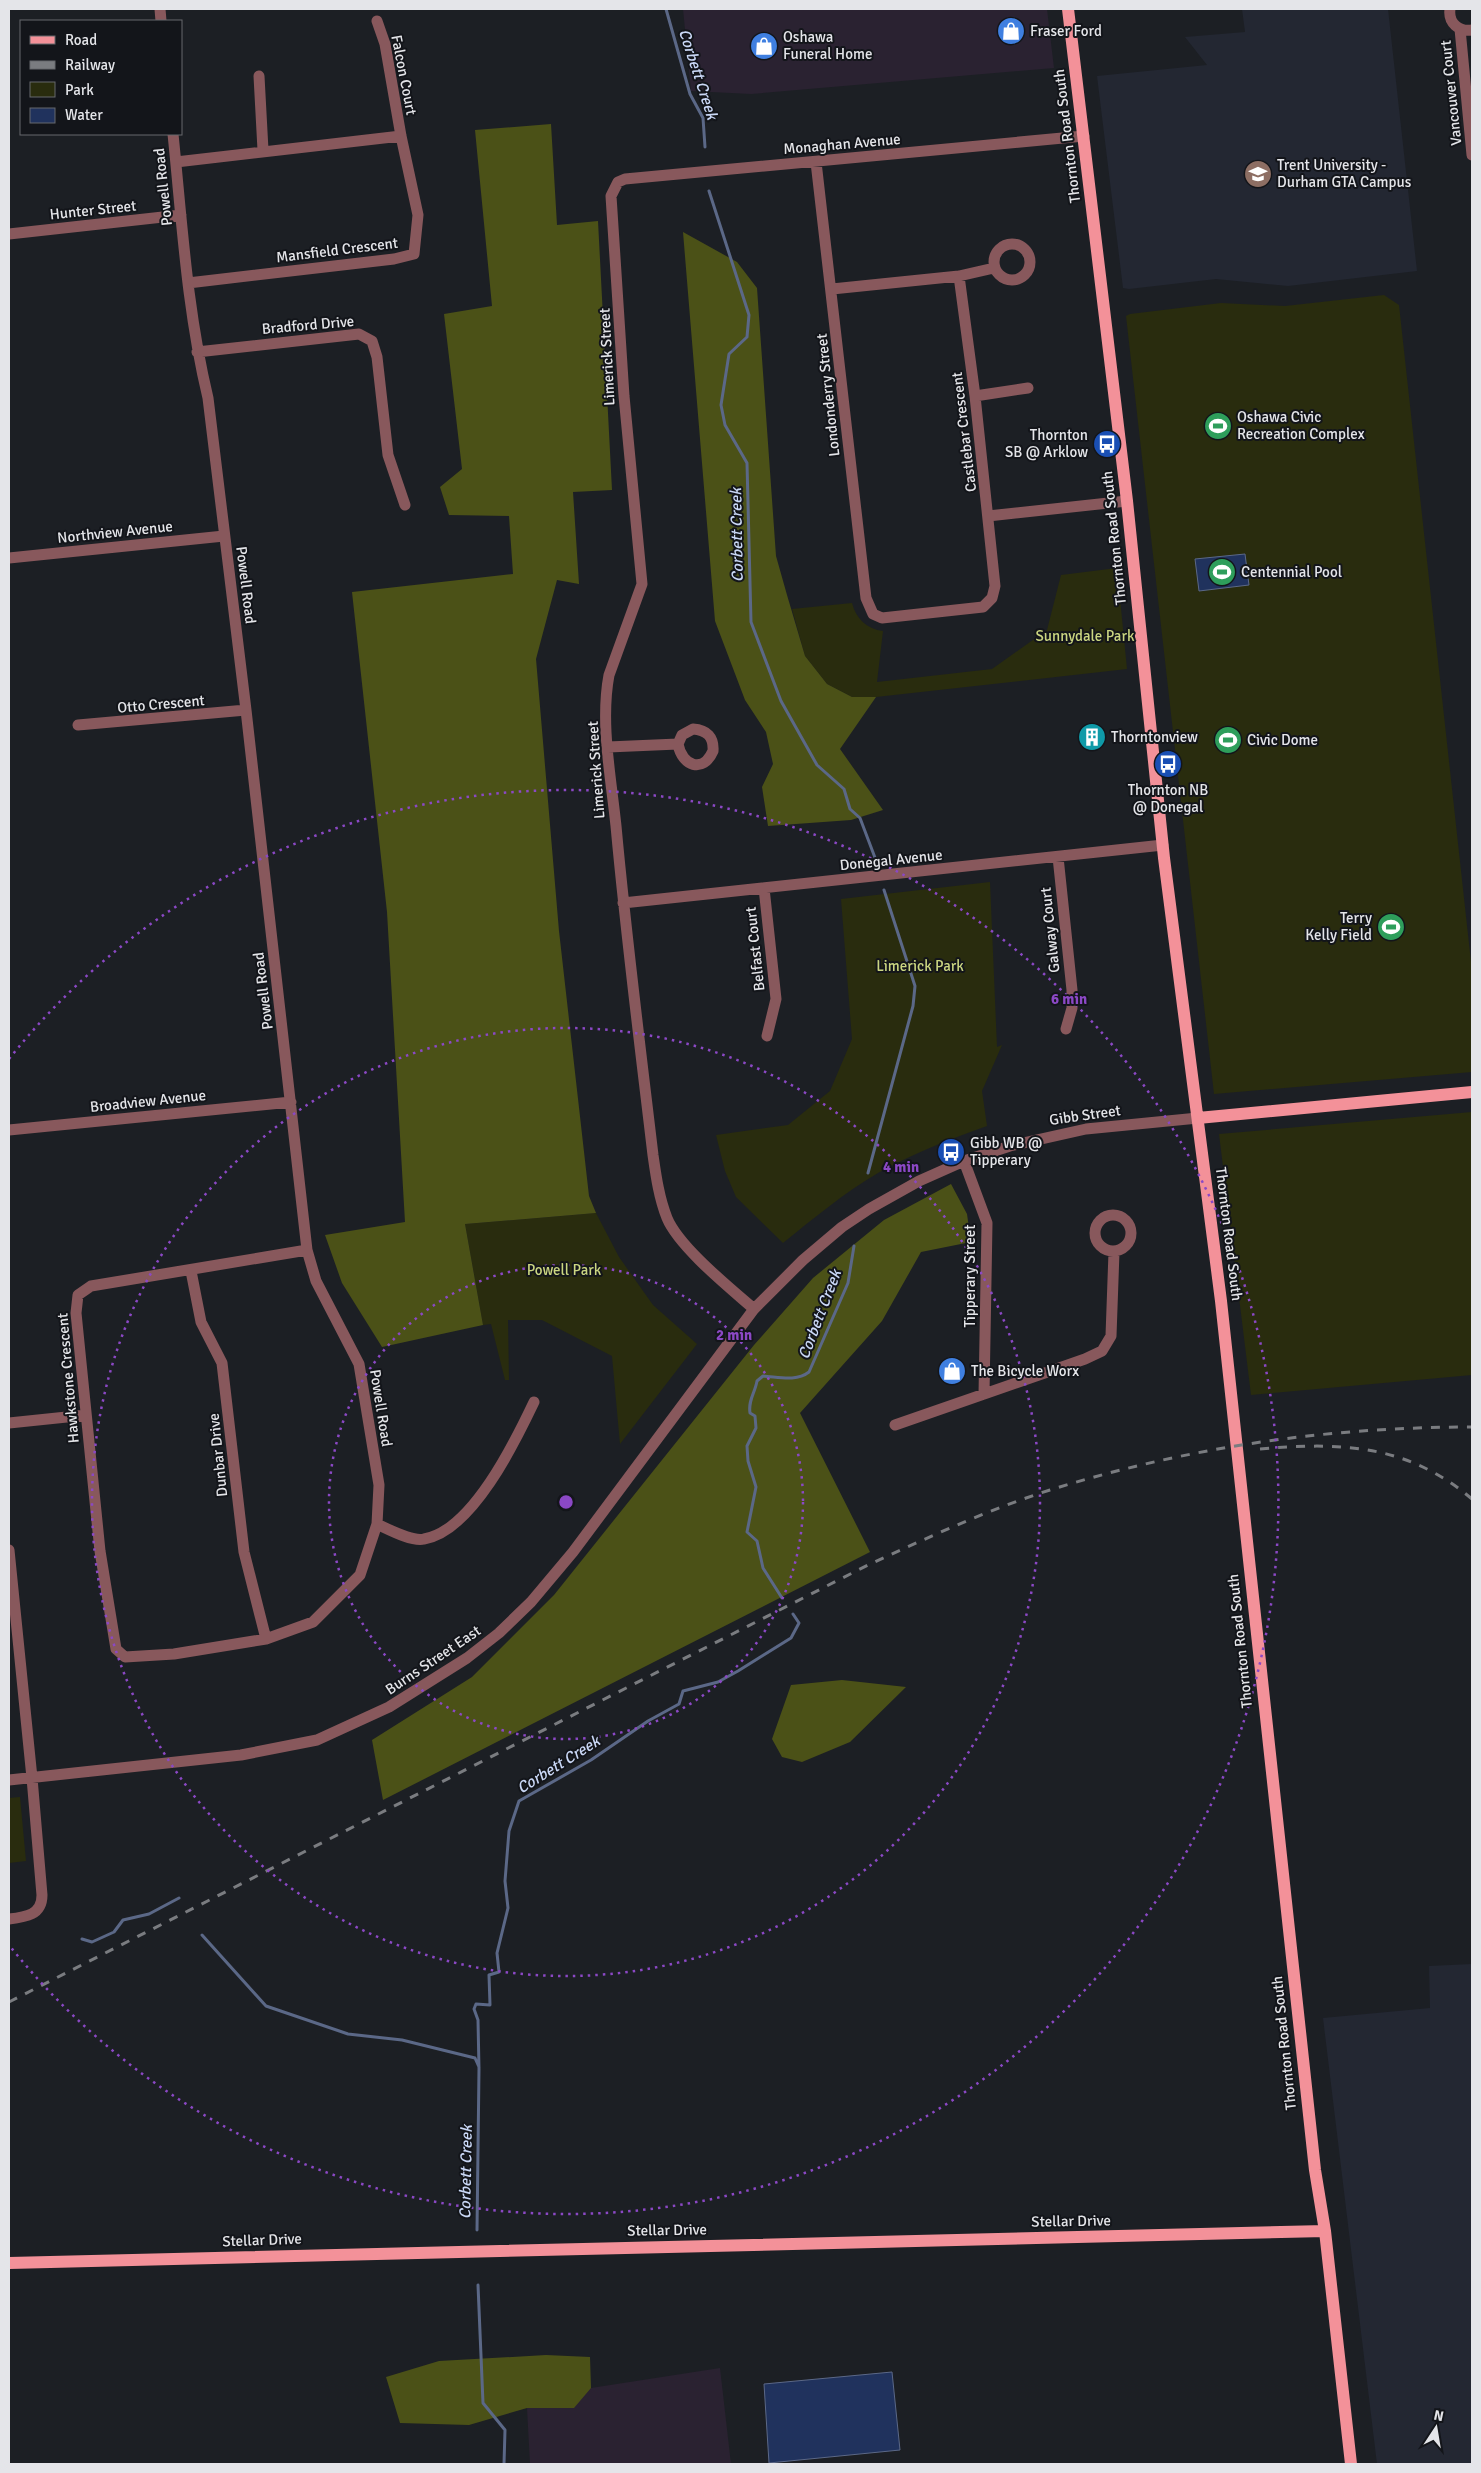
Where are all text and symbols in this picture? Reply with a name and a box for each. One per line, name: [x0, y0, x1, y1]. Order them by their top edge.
shop icon: Fraser Ford: [996, 16, 1026, 46]
legend: [20, 20, 182, 135]
place label: Fraser Ford: [1030, 22, 1102, 40]
water label: Corbett Creek: [674, 26, 723, 124]
place label: Oshawa Funeral Home: [783, 28, 872, 63]
text: Road: [65, 31, 97, 49]
shop icon: Oshawa Funeral Home: [749, 31, 779, 61]
street label: Falcon Court: [387, 33, 421, 117]
street label: Vancouver Court: [1437, 39, 1465, 147]
text: Railway: [65, 56, 115, 74]
street label: Thornton Road South: [1050, 68, 1084, 204]
text: Park: [65, 81, 94, 99]
text: Water: [65, 106, 103, 124]
street label: Monaghan Avenue: [783, 130, 901, 158]
street label: Powell Road: [150, 147, 176, 227]
place label: Trent University - Durham GTA Campus: [1277, 156, 1412, 191]
school or university icon: Trent University - Durham GTA Campus: [1243, 159, 1273, 189]
street label: Hunter Street: [49, 197, 137, 223]
street label: Mansfield Crescent: [275, 234, 399, 266]
street label: Limerick Street: [595, 308, 619, 406]
street label: Bradford Drive: [261, 312, 355, 338]
street label: Londonderry Street: [813, 333, 843, 457]
street label: Castlebar Crescent: [948, 371, 980, 493]
place label: Oshawa Civic Recreation Complex: [1237, 408, 1365, 443]
sports icon: Oshawa Civic Recreation Complex: [1203, 411, 1233, 441]
place label: Thornton SB @ Arklow: [1005, 426, 1088, 461]
bus stop icon: Thornton SB @ Arklow: [1092, 429, 1122, 459]
street label: Thornton Road South: [1098, 470, 1130, 606]
water label: Corbett Creek: [726, 486, 748, 582]
street label: Northview Avenue: [56, 517, 174, 547]
street label: Powell Road: [232, 545, 260, 625]
sports icon: Centennial Pool: [1207, 557, 1237, 587]
place label: Centennial Pool: [1241, 563, 1342, 581]
park label: Sunnydale Park: [1036, 627, 1135, 645]
street label: Otto Crescent: [117, 691, 205, 717]
street label: Limerick Street: [584, 721, 608, 819]
building icon: Thorntonview: [1077, 722, 1107, 752]
sports icon: Civic Dome: [1213, 725, 1243, 755]
place label: Thorntonview: [1111, 728, 1198, 746]
place label: Civic Dome: [1247, 731, 1318, 749]
bus stop icon: Thornton NB @ Donegal: [1153, 749, 1183, 779]
place label: Thornton NB @ Donegal: [1128, 781, 1208, 816]
street label: Donegal Avenue: [839, 846, 943, 874]
street label: Galway Court: [1037, 886, 1063, 974]
street label: Belfast Court: [742, 906, 768, 992]
place label: Terry Kelly Field: [1305, 909, 1372, 944]
sports icon: Terry Kelly Field: [1376, 912, 1406, 942]
street label: Powell Road: [249, 951, 277, 1031]
park label: Limerick Park: [876, 957, 964, 975]
text: 6 min: [1051, 990, 1087, 1008]
street label: Broadview Avenue: [89, 1086, 207, 1116]
street label: Gibb Street: [1048, 1101, 1122, 1129]
place label: Gibb WB @ Tipperary: [970, 1134, 1042, 1169]
bus stop icon: Gibb WB @ Tipperary: [936, 1137, 966, 1167]
text: 4 min: [883, 1158, 919, 1176]
street label: Thornton Road South: [1212, 1166, 1246, 1302]
street label: Tipperary Street: [961, 1224, 979, 1328]
park label: Powell Park: [527, 1261, 602, 1279]
water label: Corbett Creek: [794, 1265, 847, 1362]
street label: Hawkstone Crescent: [53, 1312, 83, 1444]
text: 2 min: [716, 1326, 752, 1344]
shop icon: The Bicycle Worx: [937, 1356, 967, 1386]
place label: The Bicycle Worx: [971, 1362, 1079, 1380]
street label: Powell Road: [366, 1368, 396, 1448]
street label: Dunbar Drive: [205, 1412, 231, 1498]
centre of rings: [557, 1493, 575, 1511]
street label: Thornton Road South: [1224, 1573, 1256, 1709]
street label: Burns Street East: [382, 1621, 484, 1699]
water label: Corbett Creek: [513, 1730, 605, 1798]
street label: Thornton Road South: [1268, 1975, 1300, 2111]
water label: Corbett Creek: [455, 2123, 477, 2219]
street label: Stellar Drive: [1031, 2211, 1111, 2231]
street label: Stellar Drive: [627, 2220, 707, 2240]
street label: Stellar Drive: [222, 2230, 302, 2250]
north arrow: [1411, 2403, 1461, 2453]
text: N: [1432, 2406, 1445, 2425]

